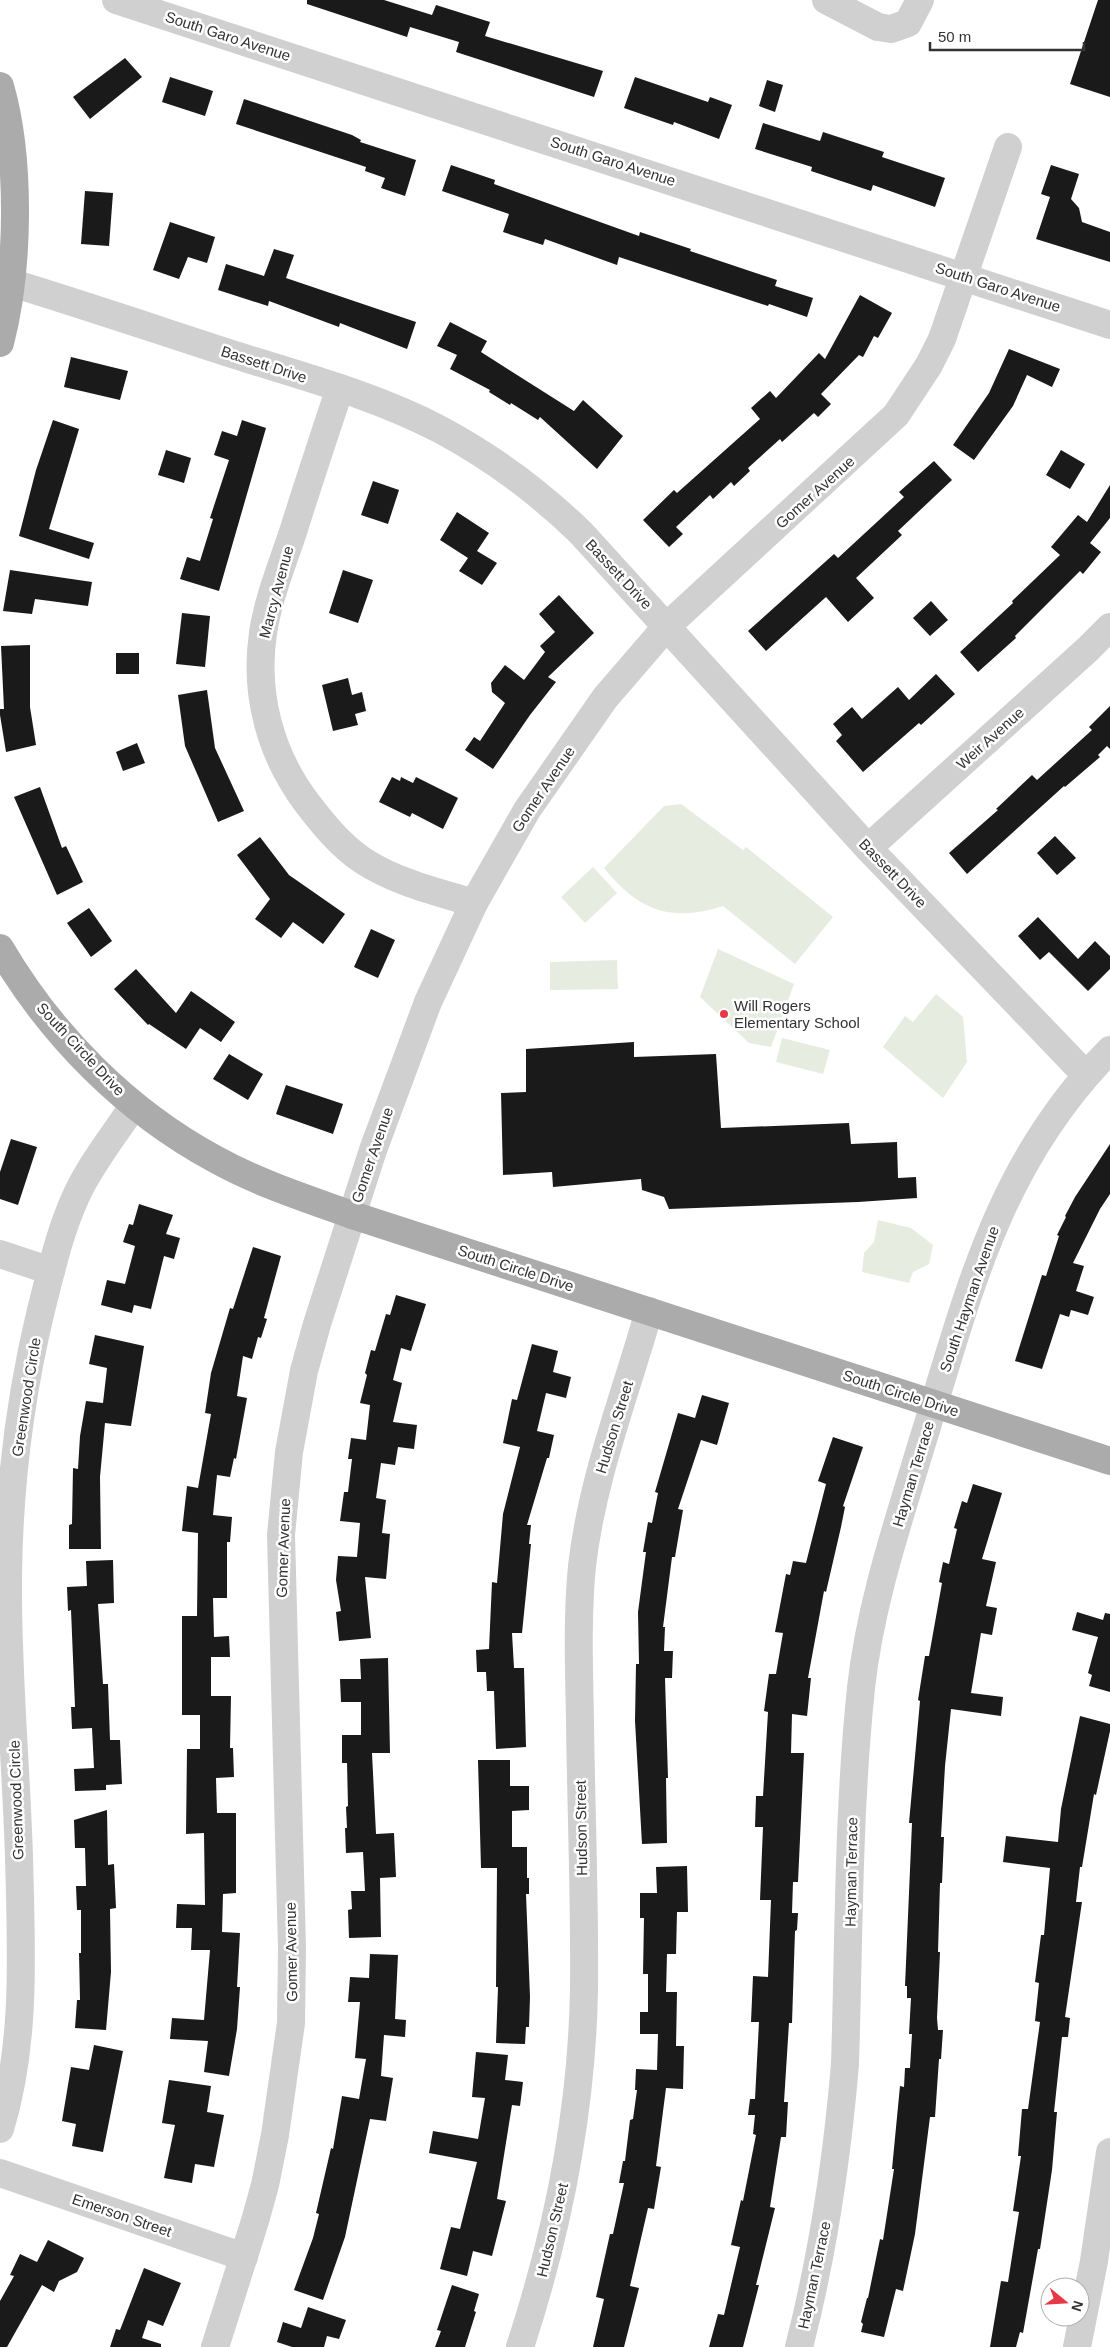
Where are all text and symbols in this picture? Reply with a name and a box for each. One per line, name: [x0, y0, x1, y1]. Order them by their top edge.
street label: South Garo Avenue: [163, 8, 293, 64]
scale bar: [930, 20, 1084, 52]
text: 50 m: [938, 28, 971, 45]
street label: South Garo Avenue: [548, 133, 678, 189]
street label: South Garo Avenue: [933, 259, 1063, 315]
street label: Bassett Drive: [219, 342, 309, 386]
street label: Gomer Avenue: [772, 452, 858, 532]
street label: Bassett Drive: [582, 536, 656, 612]
street label: Marcy Avenue: [256, 544, 296, 640]
street label: Weir Avenue: [953, 703, 1027, 773]
street label: Gomer Avenue: [508, 743, 578, 835]
street label: Bassett Drive: [856, 835, 930, 911]
place label: Will Rogers Elementary School: [734, 997, 860, 1031]
street label: South Circle Drive: [34, 999, 128, 1099]
marker: Will Rogers Elementary School: [718, 1008, 730, 1020]
street label: Gomer Avenue: [348, 1105, 396, 1205]
street label: South Hayman Avenue: [936, 1224, 1002, 1374]
street label: South Circle Drive: [456, 1241, 576, 1295]
street label: Greenwood Circle: [8, 1336, 44, 1458]
street label: South Circle Drive: [841, 1366, 961, 1420]
street label: Hudson Street: [592, 1378, 636, 1475]
street label: Hayman Terrace: [889, 1419, 937, 1529]
street label: Gomer Avenue: [273, 1498, 293, 1598]
street label: Greenwood Circle: [5, 1740, 27, 1860]
street label: Hudson Street: [572, 1779, 590, 1876]
street label: Hayman Terrace: [842, 1817, 860, 1927]
street label: Gomer Avenue: [282, 1902, 300, 2002]
street label: Hudson Street: [533, 2181, 571, 2279]
street label: Emerson Street: [70, 2190, 175, 2240]
street label: Hayman Terrace: [794, 2220, 834, 2330]
north arrow: [1040, 2277, 1090, 2327]
text: N: [1068, 2299, 1087, 2313]

